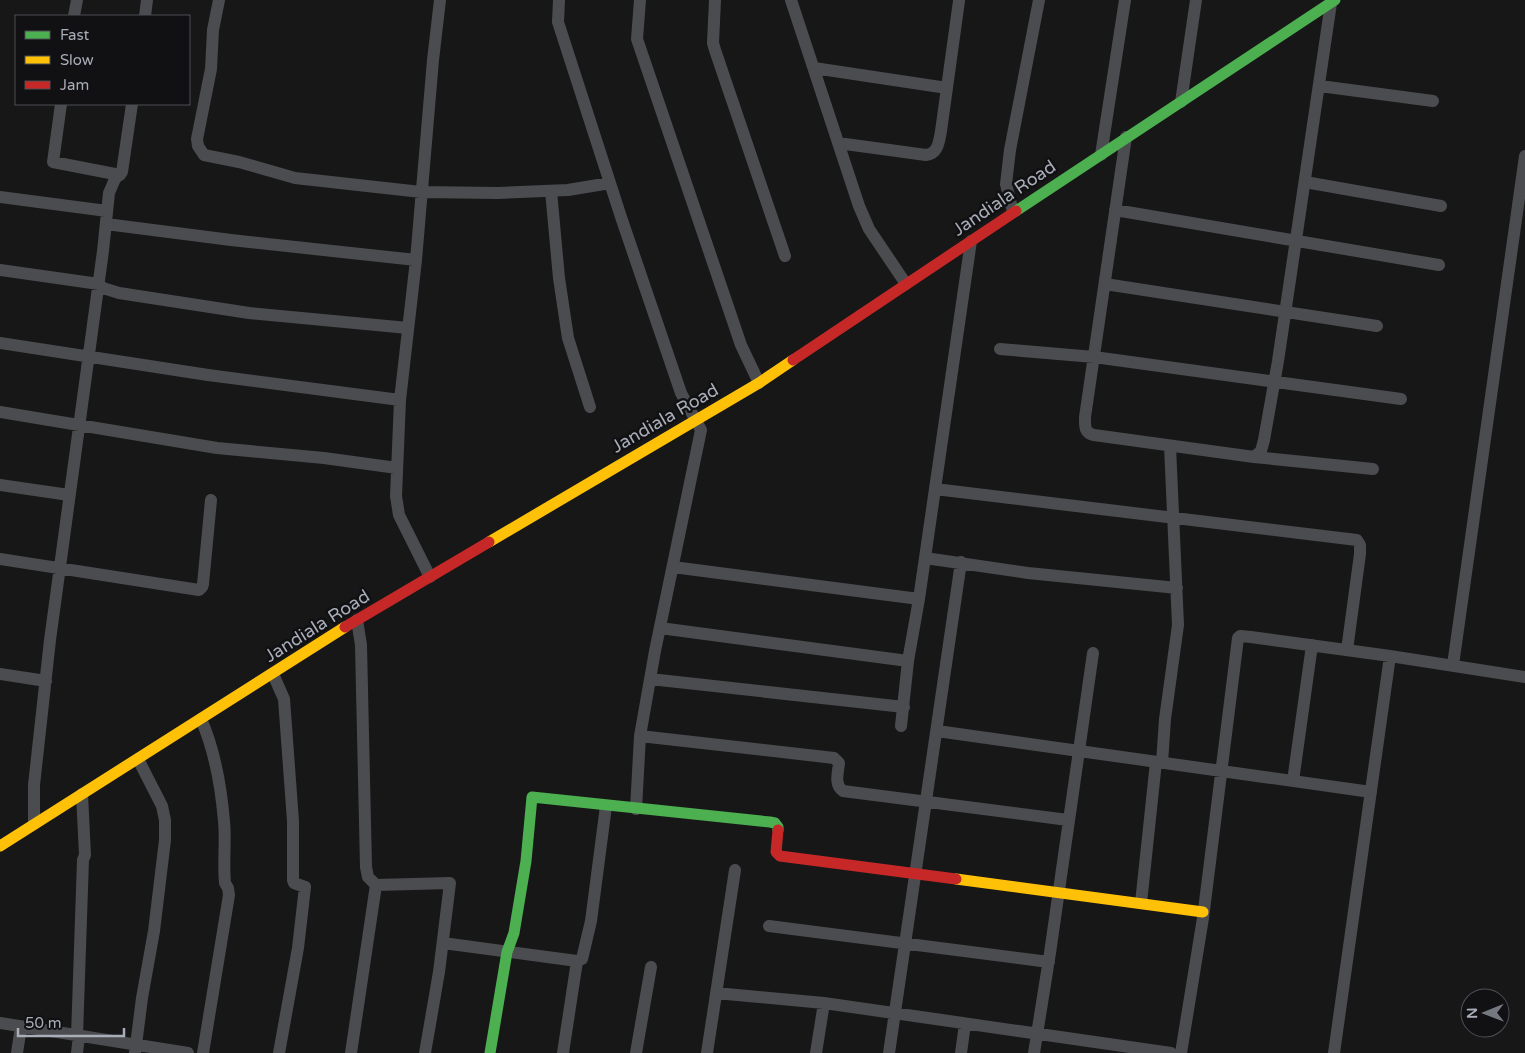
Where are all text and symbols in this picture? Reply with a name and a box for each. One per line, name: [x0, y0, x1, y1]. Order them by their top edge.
legend: [15, 15, 190, 105]
text: Fast: [60, 26, 90, 44]
text: Slow: [60, 51, 94, 69]
text: Jam: [60, 76, 89, 94]
street label: Jandiala Road: [948, 155, 1060, 241]
street label: Jandiala Road: [608, 378, 722, 458]
street label: Jandiala Road: [260, 585, 374, 667]
north arrow: [1460, 988, 1510, 1038]
scale bar: [18, 1006, 124, 1038]
text: N: [1464, 1007, 1481, 1019]
text: 50 m: [25, 1014, 62, 1032]

